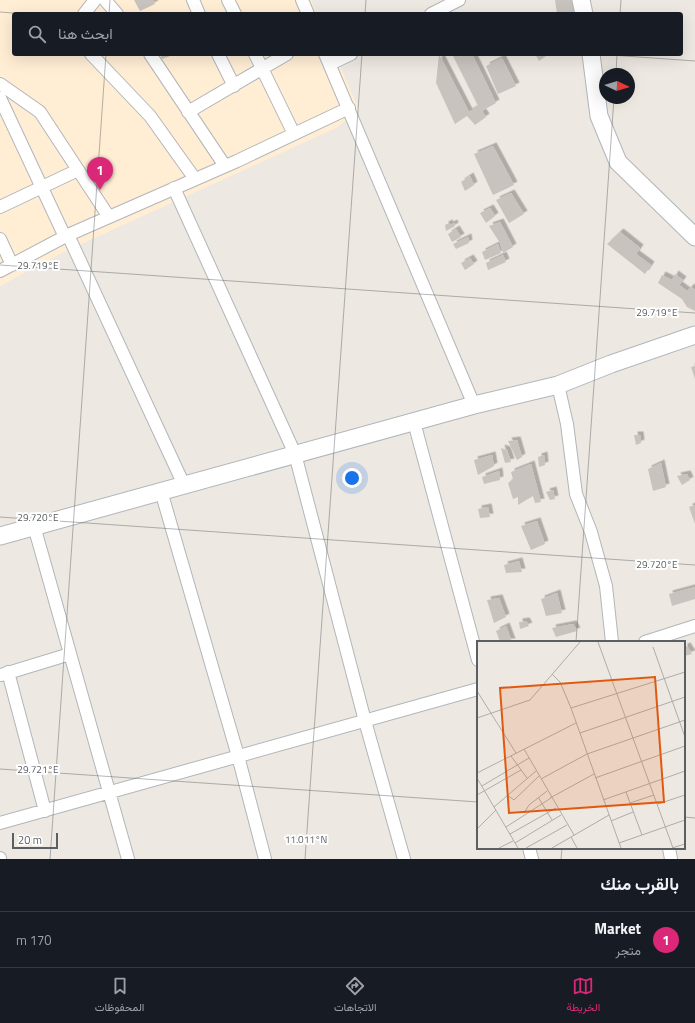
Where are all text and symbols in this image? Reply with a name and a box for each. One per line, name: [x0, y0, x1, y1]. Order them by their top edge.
search box: [12, 12, 683, 56]
text: ابحث هنا: [58, 22, 113, 45]
icon: search: [26, 23, 48, 45]
north arrow: [599, 68, 635, 104]
pin: 1: [87, 157, 113, 190]
text: 29.719°E: [17, 258, 59, 273]
text: 29.719°E: [636, 305, 678, 320]
your location: [342, 468, 362, 488]
text: 29.720°E: [17, 510, 59, 525]
text: 29.720°E: [636, 557, 678, 572]
inset map: [477, 641, 685, 849]
text: 29.721°E: [17, 762, 59, 777]
scale bar: [12, 831, 58, 850]
text: 20 m: [18, 832, 42, 848]
text: 11.011°N: [285, 832, 327, 847]
text: بالقرب منك: [601, 871, 679, 897]
text: Market: [594, 917, 641, 940]
text: 170 m: [16, 930, 52, 950]
text: 1: [662, 930, 670, 950]
text: متجر: [616, 940, 641, 960]
tab: المحفوظات: [95, 975, 144, 1017]
tab: الاتجاهات: [334, 975, 377, 1017]
tab: الخريطة: [566, 975, 600, 1017]

